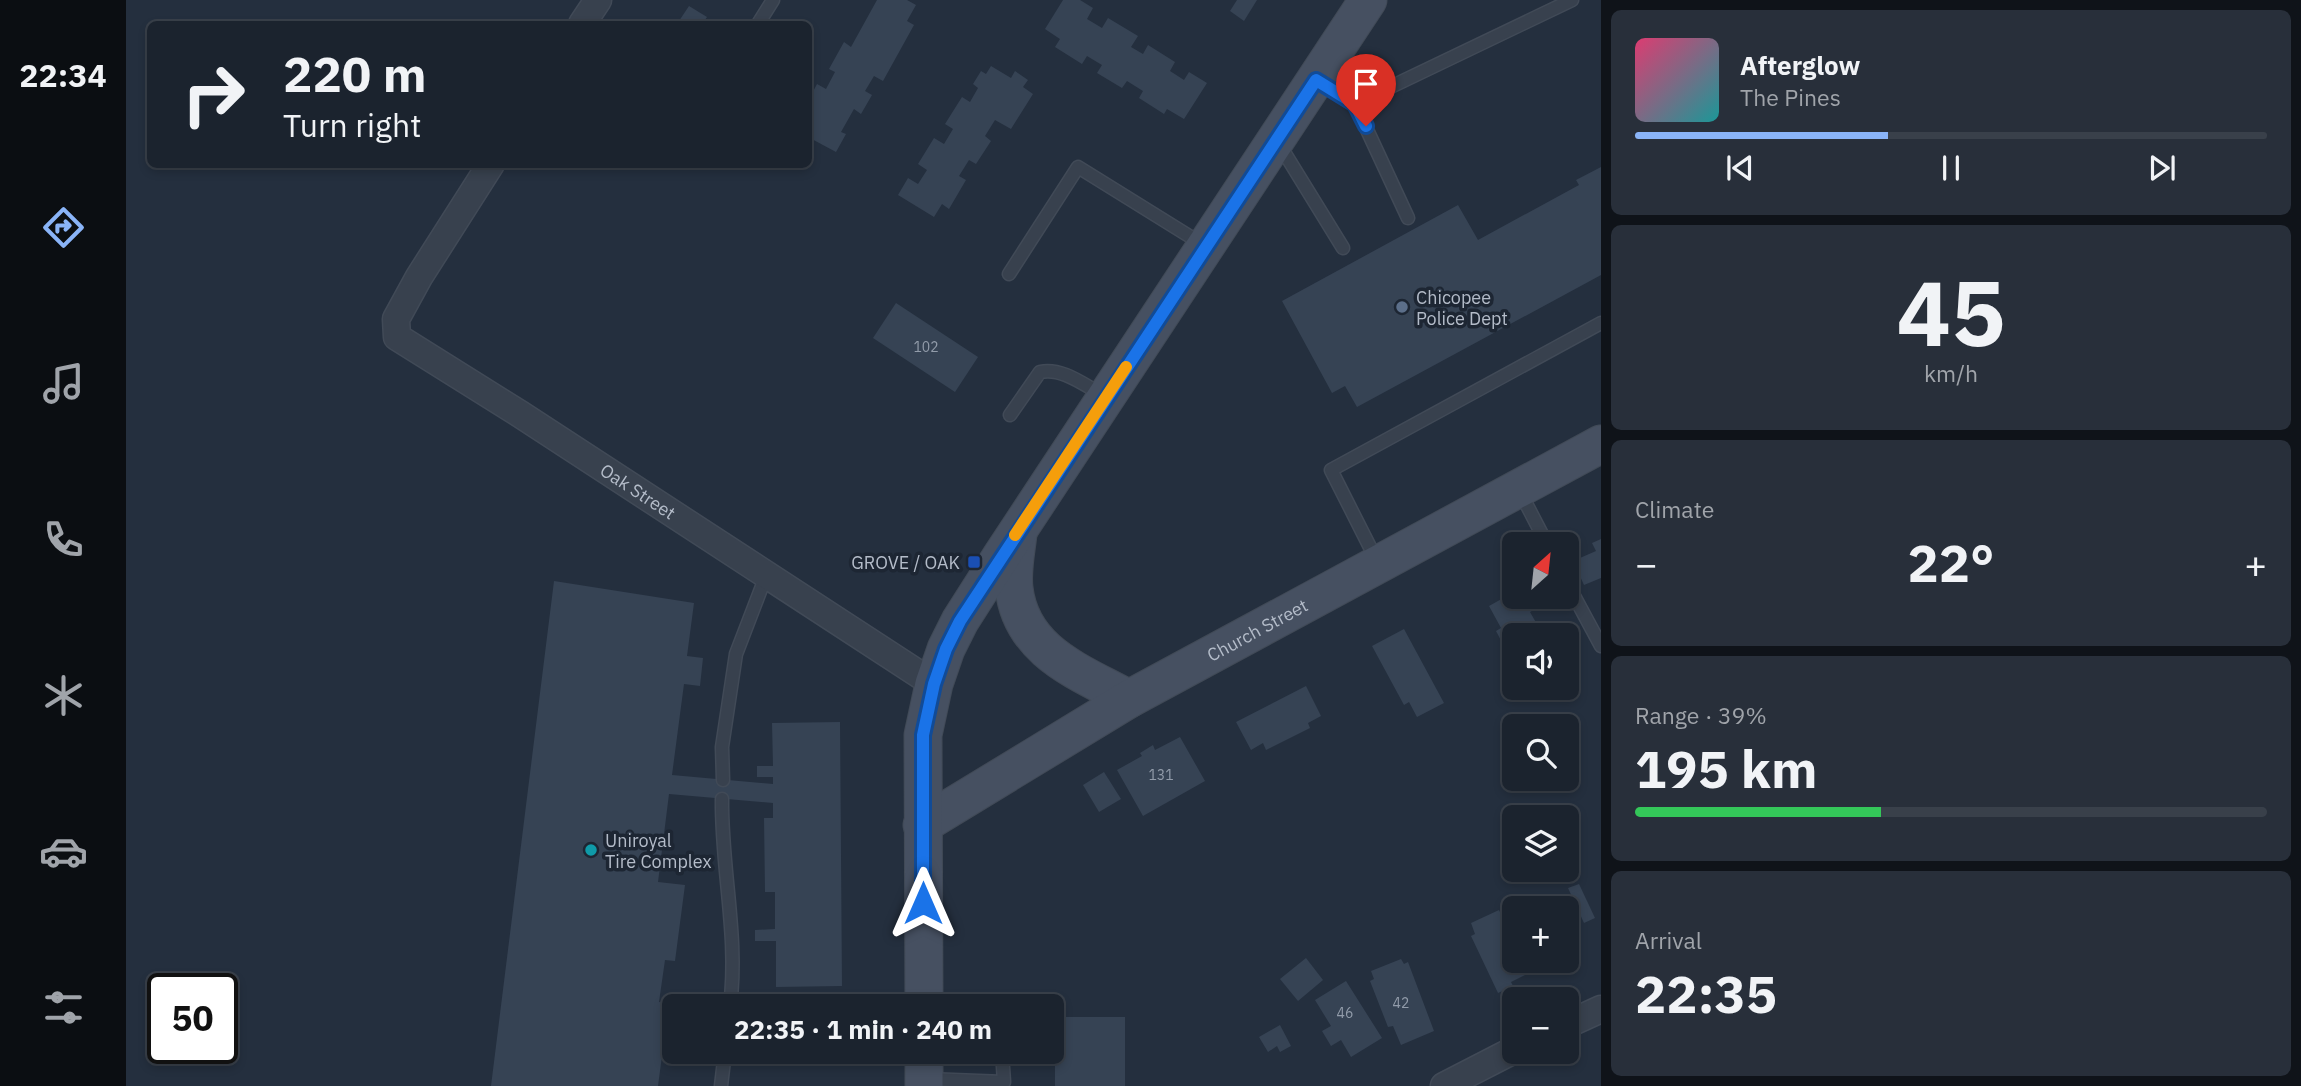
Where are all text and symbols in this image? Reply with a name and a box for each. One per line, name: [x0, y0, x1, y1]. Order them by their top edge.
text: 220 m: [283, 42, 427, 105]
text: Afterglow: [1740, 48, 1860, 82]
icon: right: [168, 49, 259, 140]
text: 22:34: [19, 54, 107, 96]
pin: [1336, 54, 1396, 126]
icon: arrive: [1347, 65, 1385, 103]
text: The Pines: [1740, 82, 1841, 112]
text: Turn right: [283, 104, 421, 146]
icon: previous: [1721, 149, 1759, 187]
icon: pause: [1932, 149, 1970, 187]
icon: next: [2143, 149, 2181, 187]
icon: directions: [39, 203, 88, 252]
text: 45: [1896, 253, 2006, 371]
place label: Chicopee Police Dept: [1416, 286, 1508, 330]
marker: Chicopee Police Dept: [1394, 299, 1410, 315]
house number: 102: [913, 338, 939, 356]
text: km/h: [1924, 358, 1978, 388]
icon: music: [39, 359, 88, 408]
street label: Oak Street: [596, 458, 680, 524]
text: Climate: [1635, 494, 1714, 524]
icon: phone: [39, 515, 88, 564]
text: 22°: [1908, 529, 1994, 596]
north arrow: [1502, 532, 1578, 609]
map controls: [1502, 532, 1579, 1064]
text: −: [1635, 539, 1658, 588]
text: +: [2244, 539, 2267, 588]
place label: GROVE / OAK: [851, 551, 961, 574]
marker: GROVE / OAK: [966, 554, 982, 570]
street label: Church Street: [1203, 593, 1312, 666]
button: sound: [1502, 623, 1579, 700]
icon: climate: [39, 671, 88, 720]
text: Range · 39%: [1635, 700, 1767, 730]
button: search: [1502, 714, 1579, 791]
text: 195 km: [1635, 735, 1817, 802]
house number: 131: [1148, 766, 1174, 784]
button: layers: [1502, 805, 1579, 882]
icon: car: [39, 827, 88, 876]
place label: Uniroyal Tire Complex: [605, 829, 712, 873]
marker: Uniroyal Tire Complex: [583, 842, 599, 858]
position arrow: [886, 866, 960, 940]
button: +: [1502, 896, 1579, 973]
text: Arrival: [1635, 925, 1702, 955]
text: 22:35: [1635, 960, 1777, 1027]
speed limit sign: 50: [147, 973, 238, 1064]
icon: filters: [39, 983, 88, 1032]
button: −: [1502, 987, 1579, 1064]
house number: 42: [1393, 994, 1409, 1012]
house number: 46: [1337, 1004, 1353, 1022]
text: 22:35 · 1 min · 240 m: [734, 1012, 992, 1046]

